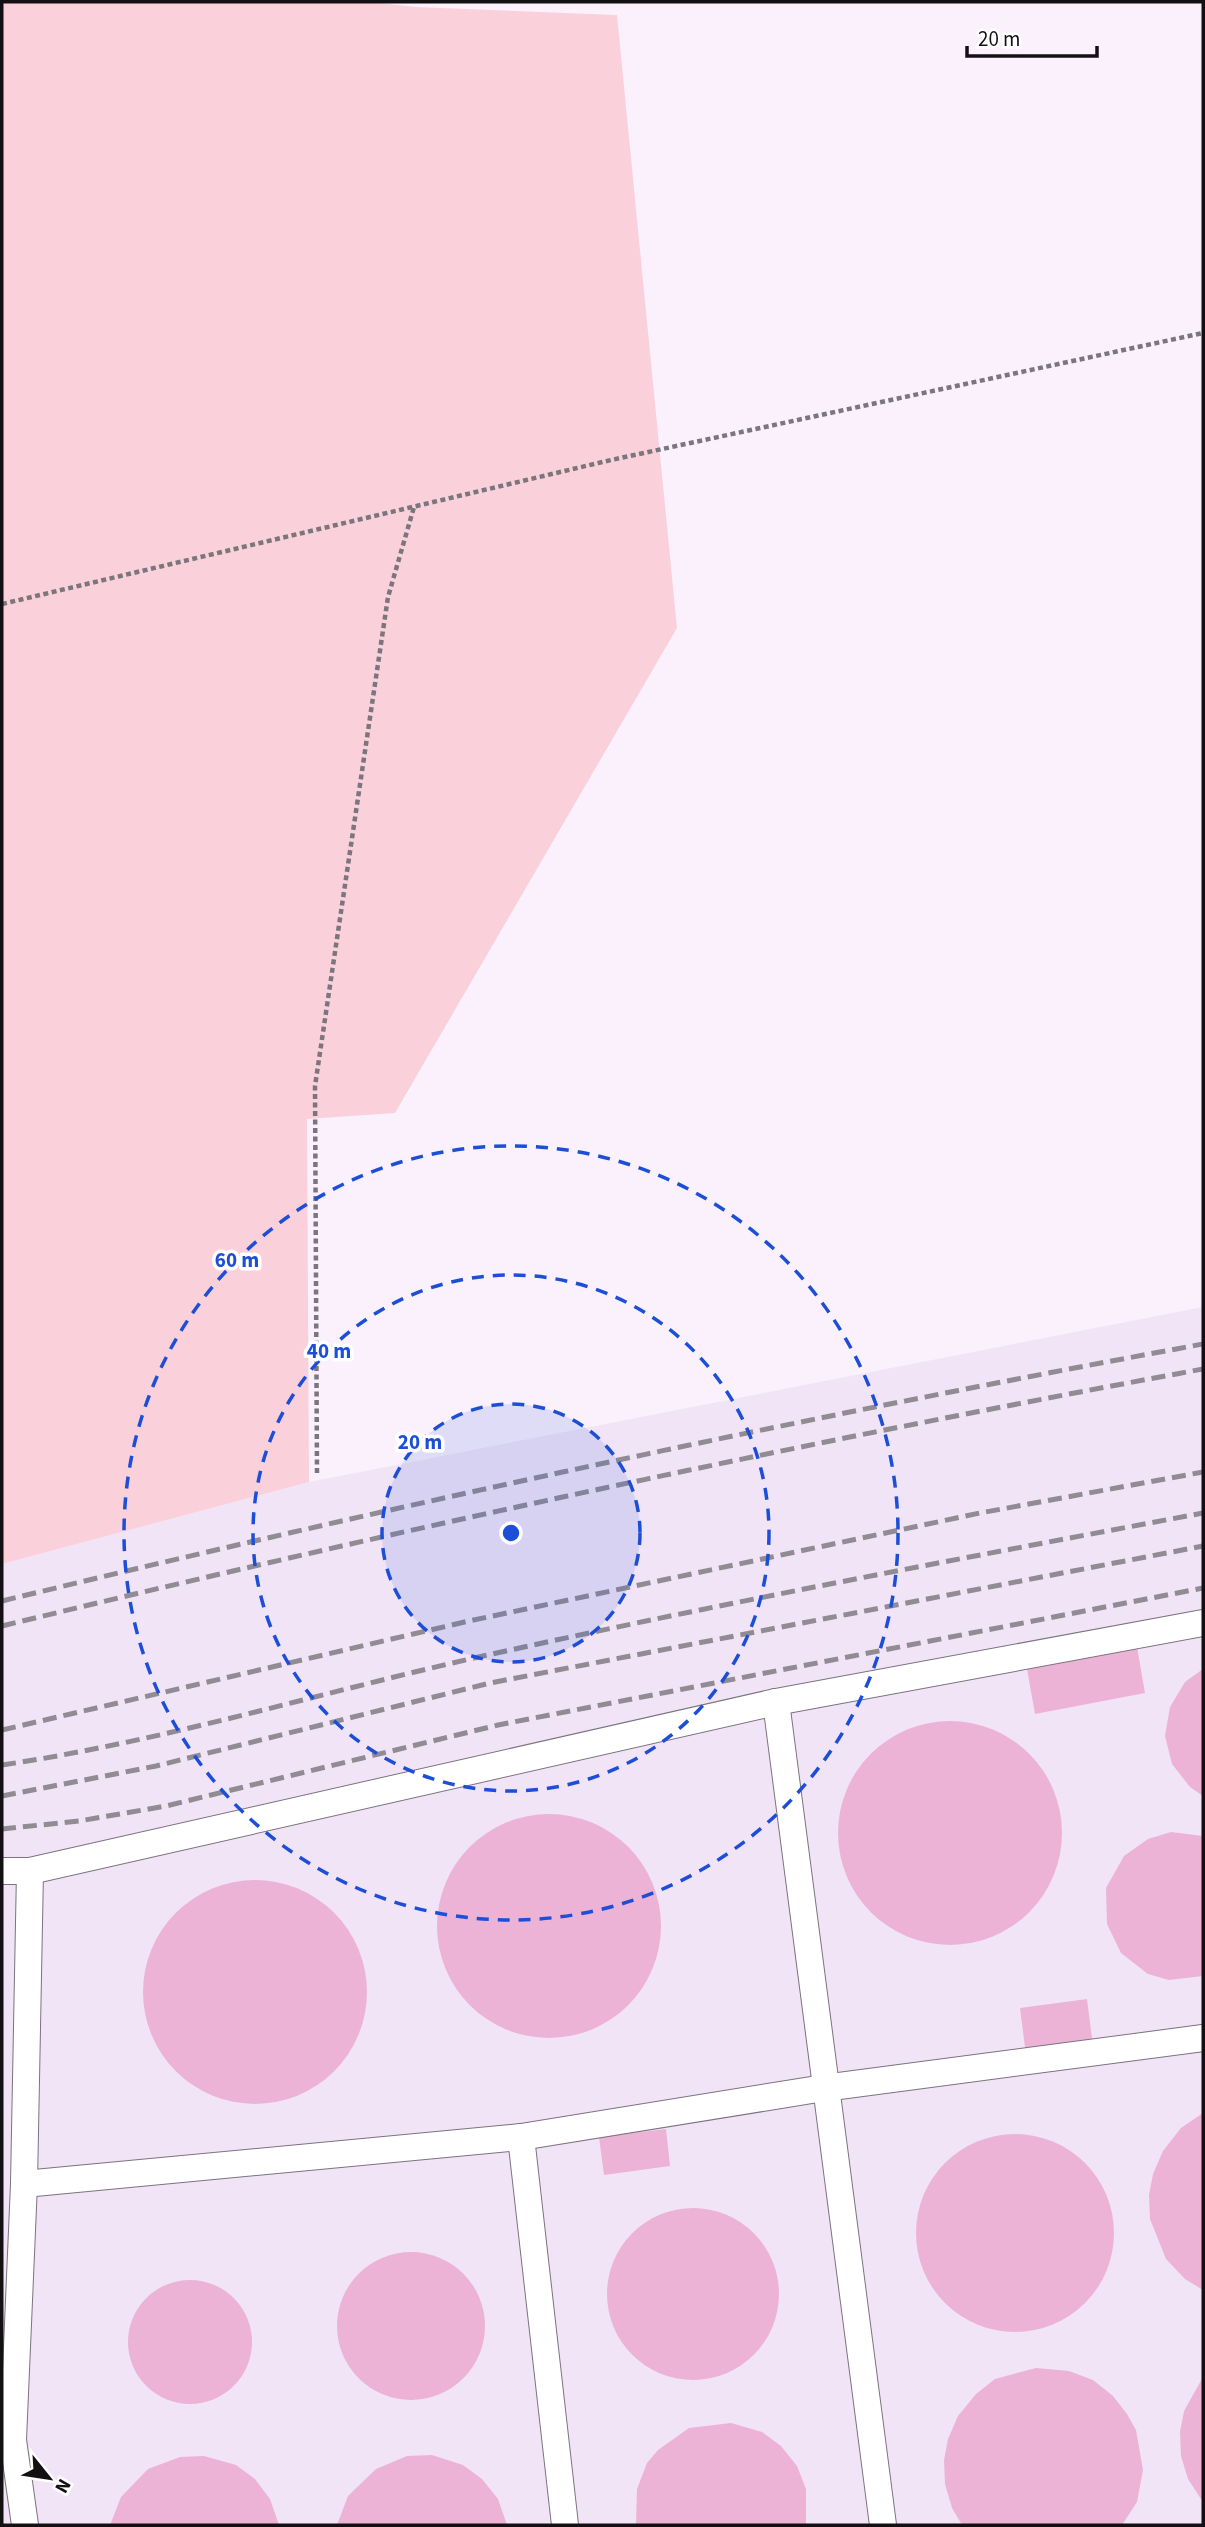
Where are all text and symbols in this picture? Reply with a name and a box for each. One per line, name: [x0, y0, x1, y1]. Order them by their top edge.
scale bar: [967, 14, 1096, 58]
text: 20 m: [978, 24, 1020, 54]
text: 60 m: [215, 1245, 259, 1275]
text: 40 m: [307, 1336, 351, 1366]
text: 20 m: [398, 1427, 442, 1457]
centre of rings: [499, 1521, 523, 1545]
north arrow: [14, 2443, 84, 2513]
text: N: [48, 2474, 77, 2498]

